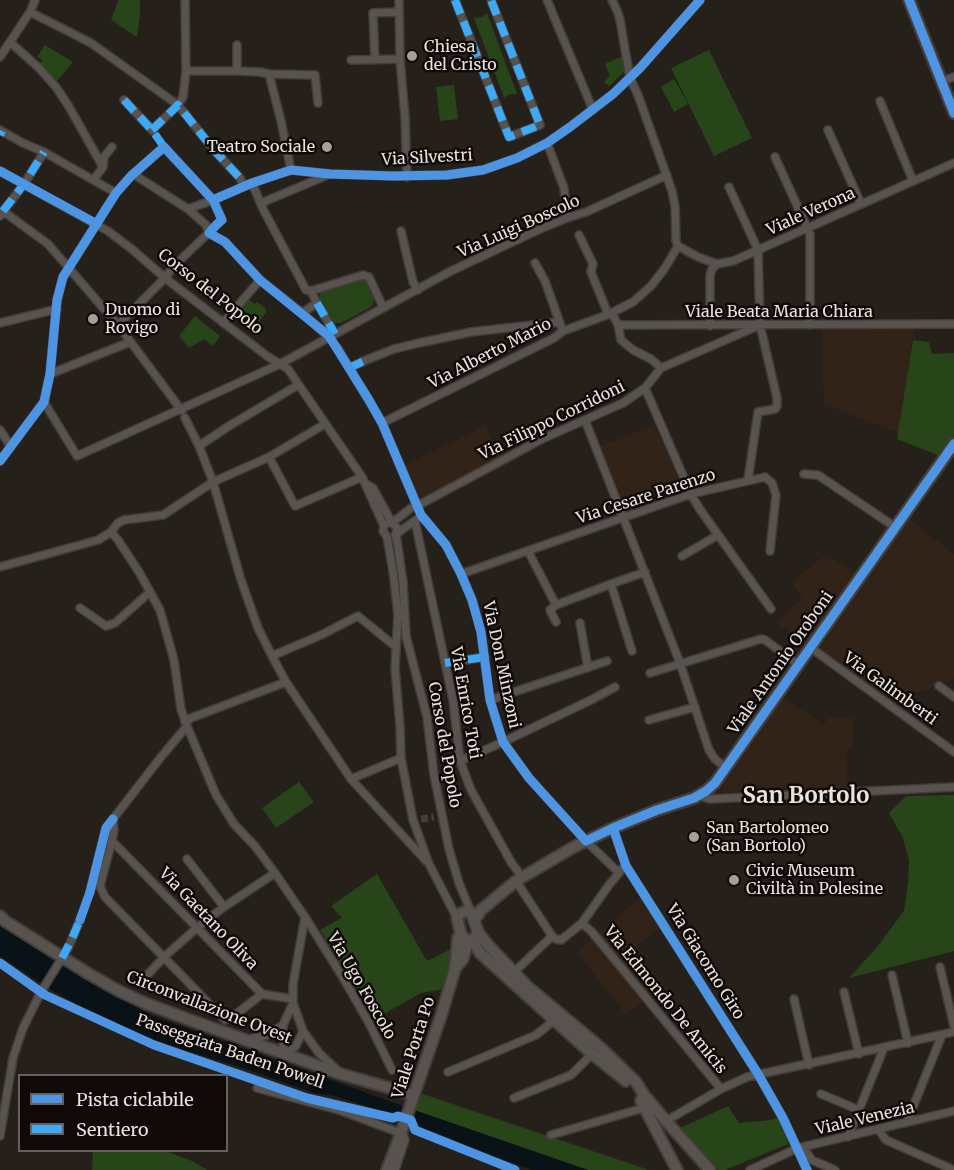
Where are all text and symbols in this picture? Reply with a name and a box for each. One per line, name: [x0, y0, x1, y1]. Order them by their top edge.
place label: Chiesa del Cristo: [424, 37, 497, 75]
marker: Chiesa del Cristo: [405, 49, 419, 63]
place label: Teatro Sociale: [207, 137, 315, 157]
marker: Teatro Sociale: [320, 140, 334, 154]
street label: Via Silvestri: [381, 146, 473, 170]
street label: Viale Verona: [764, 184, 858, 240]
street label: Via Luigi Boscolo: [455, 192, 583, 262]
street label: Corso del Popolo: [154, 245, 266, 339]
place label: Duomo di Rovigo: [105, 300, 180, 338]
street label: Viale Beata Maria Chiara: [685, 302, 873, 322]
marker: Duomo di Rovigo: [86, 312, 100, 326]
street label: Via Alberto Mario: [425, 315, 555, 393]
street label: Via Filippo Corridoni: [476, 377, 628, 465]
street label: Via Cesare Parenzo: [574, 465, 718, 529]
street label: Viale Antonio Oroboni: [724, 588, 838, 738]
street label: Via Don Minzoni: [478, 600, 524, 730]
street label: Via Enrico Toti: [446, 645, 484, 761]
street label: Via Galimberti: [839, 649, 941, 729]
street label: Corso del Popolo: [423, 681, 465, 809]
district label: San Bortolo: [743, 784, 869, 810]
place label: San Bartolomeo (San Bortolo): [706, 818, 829, 856]
marker: San Bartolomeo (San Bortolo): [687, 830, 701, 844]
place label: Civic Museum Civiltà in Polesine: [746, 861, 883, 899]
street label: Via Gaetano Oliva: [154, 864, 262, 974]
marker: Civic Museum Civiltà in Polesine: [727, 873, 741, 887]
street label: Via Giacomo Giro: [662, 901, 748, 1023]
street label: Via Edmondo De Amicis: [599, 922, 731, 1078]
street label: Via Ugo Foscolo: [323, 929, 399, 1043]
street label: Circonvallazione Ovest: [124, 968, 294, 1048]
street label: Viale Porta Po: [388, 995, 440, 1101]
street label: Passeggiata Baden Powell: [133, 1011, 327, 1093]
legend: [18, 1074, 228, 1152]
text: Pista ciclabile: [76, 1088, 194, 1111]
street label: Viale Venezia: [814, 1098, 916, 1140]
text: Sentiero: [76, 1118, 148, 1141]

